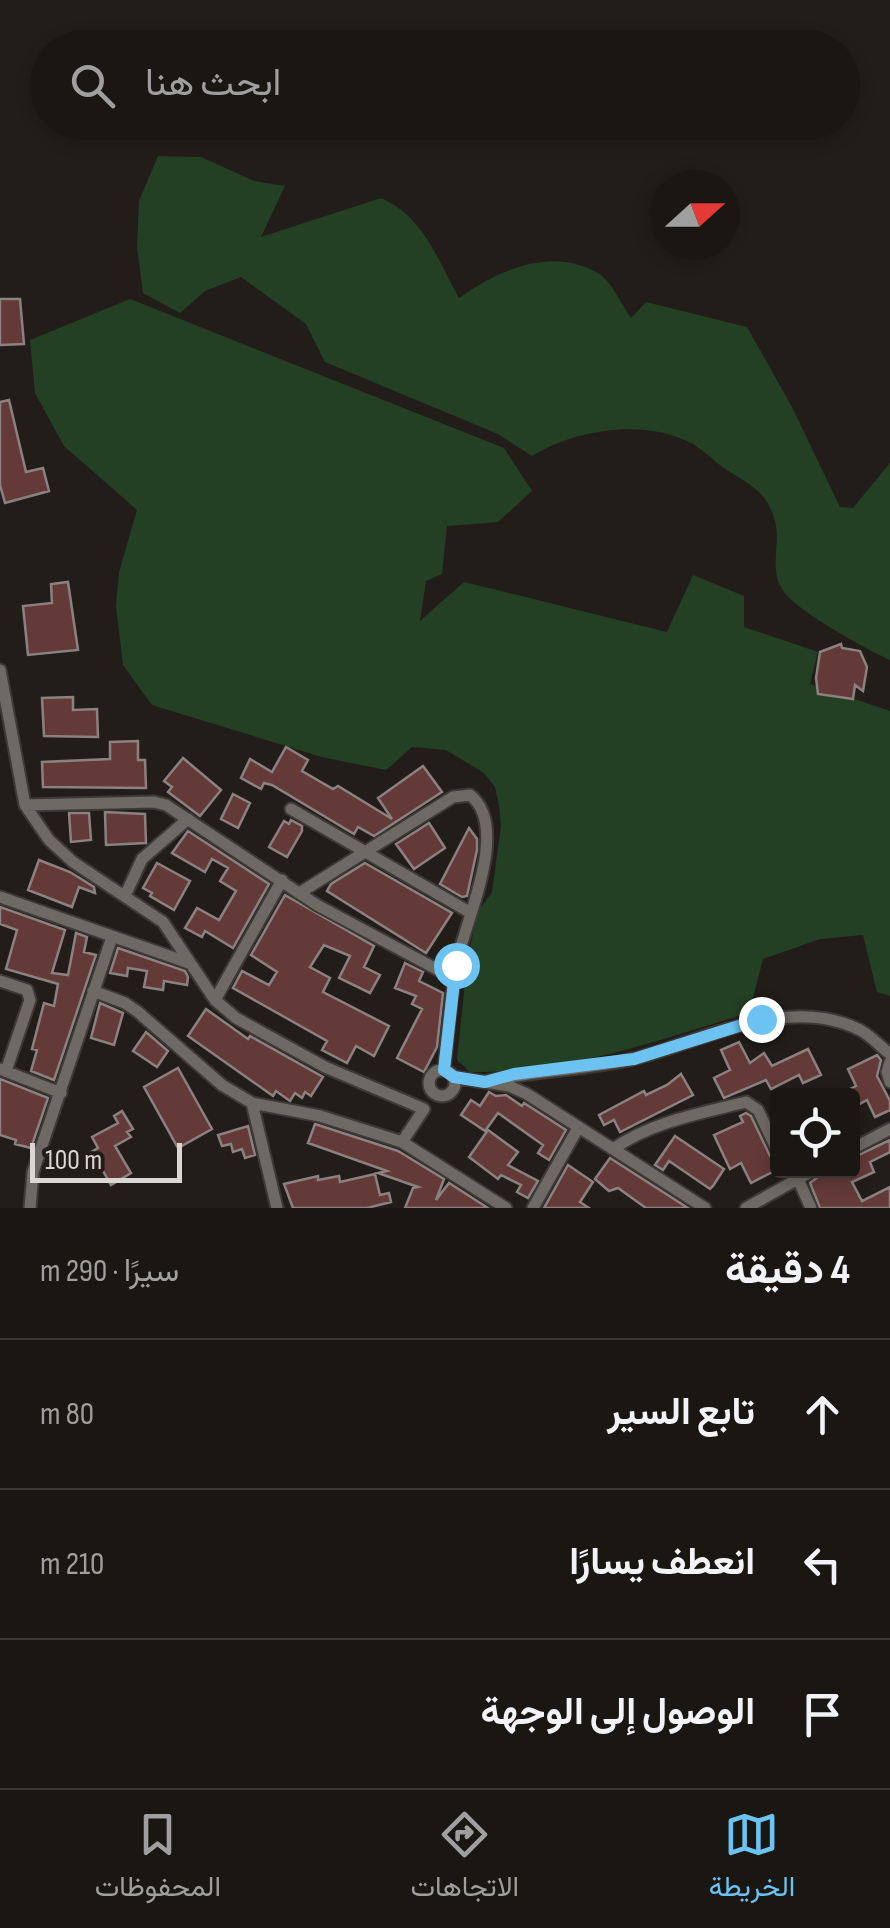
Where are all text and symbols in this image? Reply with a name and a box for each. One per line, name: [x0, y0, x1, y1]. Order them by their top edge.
search box: [30, 30, 860, 140]
icon: search: [65, 58, 120, 113]
text: ابحث هنا: [145, 61, 281, 106]
north arrow: [650, 170, 740, 260]
route start: [434, 943, 480, 989]
route end: [739, 997, 785, 1043]
map controls: [770, 1088, 860, 1178]
button: locate: [770, 1088, 860, 1178]
scale bar: [30, 1138, 182, 1182]
text: 100 m: [45, 1144, 102, 1177]
text: 4 دقيقة: [725, 1245, 850, 1296]
text: سيرًا · 290 m: [40, 1252, 179, 1291]
icon: ahead: [795, 1387, 850, 1442]
text: تابع السير: [607, 1390, 755, 1435]
text: 80 m: [40, 1395, 94, 1434]
icon: left: [795, 1537, 850, 1592]
text: انعطف يسارًا: [569, 1540, 755, 1585]
text: 210 m: [40, 1545, 104, 1584]
icon: arrive: [795, 1687, 850, 1742]
text: الوصول إلى الوجهة: [480, 1690, 755, 1735]
tab: المحفوظات: [95, 1807, 221, 1911]
tab: الاتجاهات: [410, 1807, 519, 1911]
tab: الخريطة: [709, 1807, 795, 1911]

